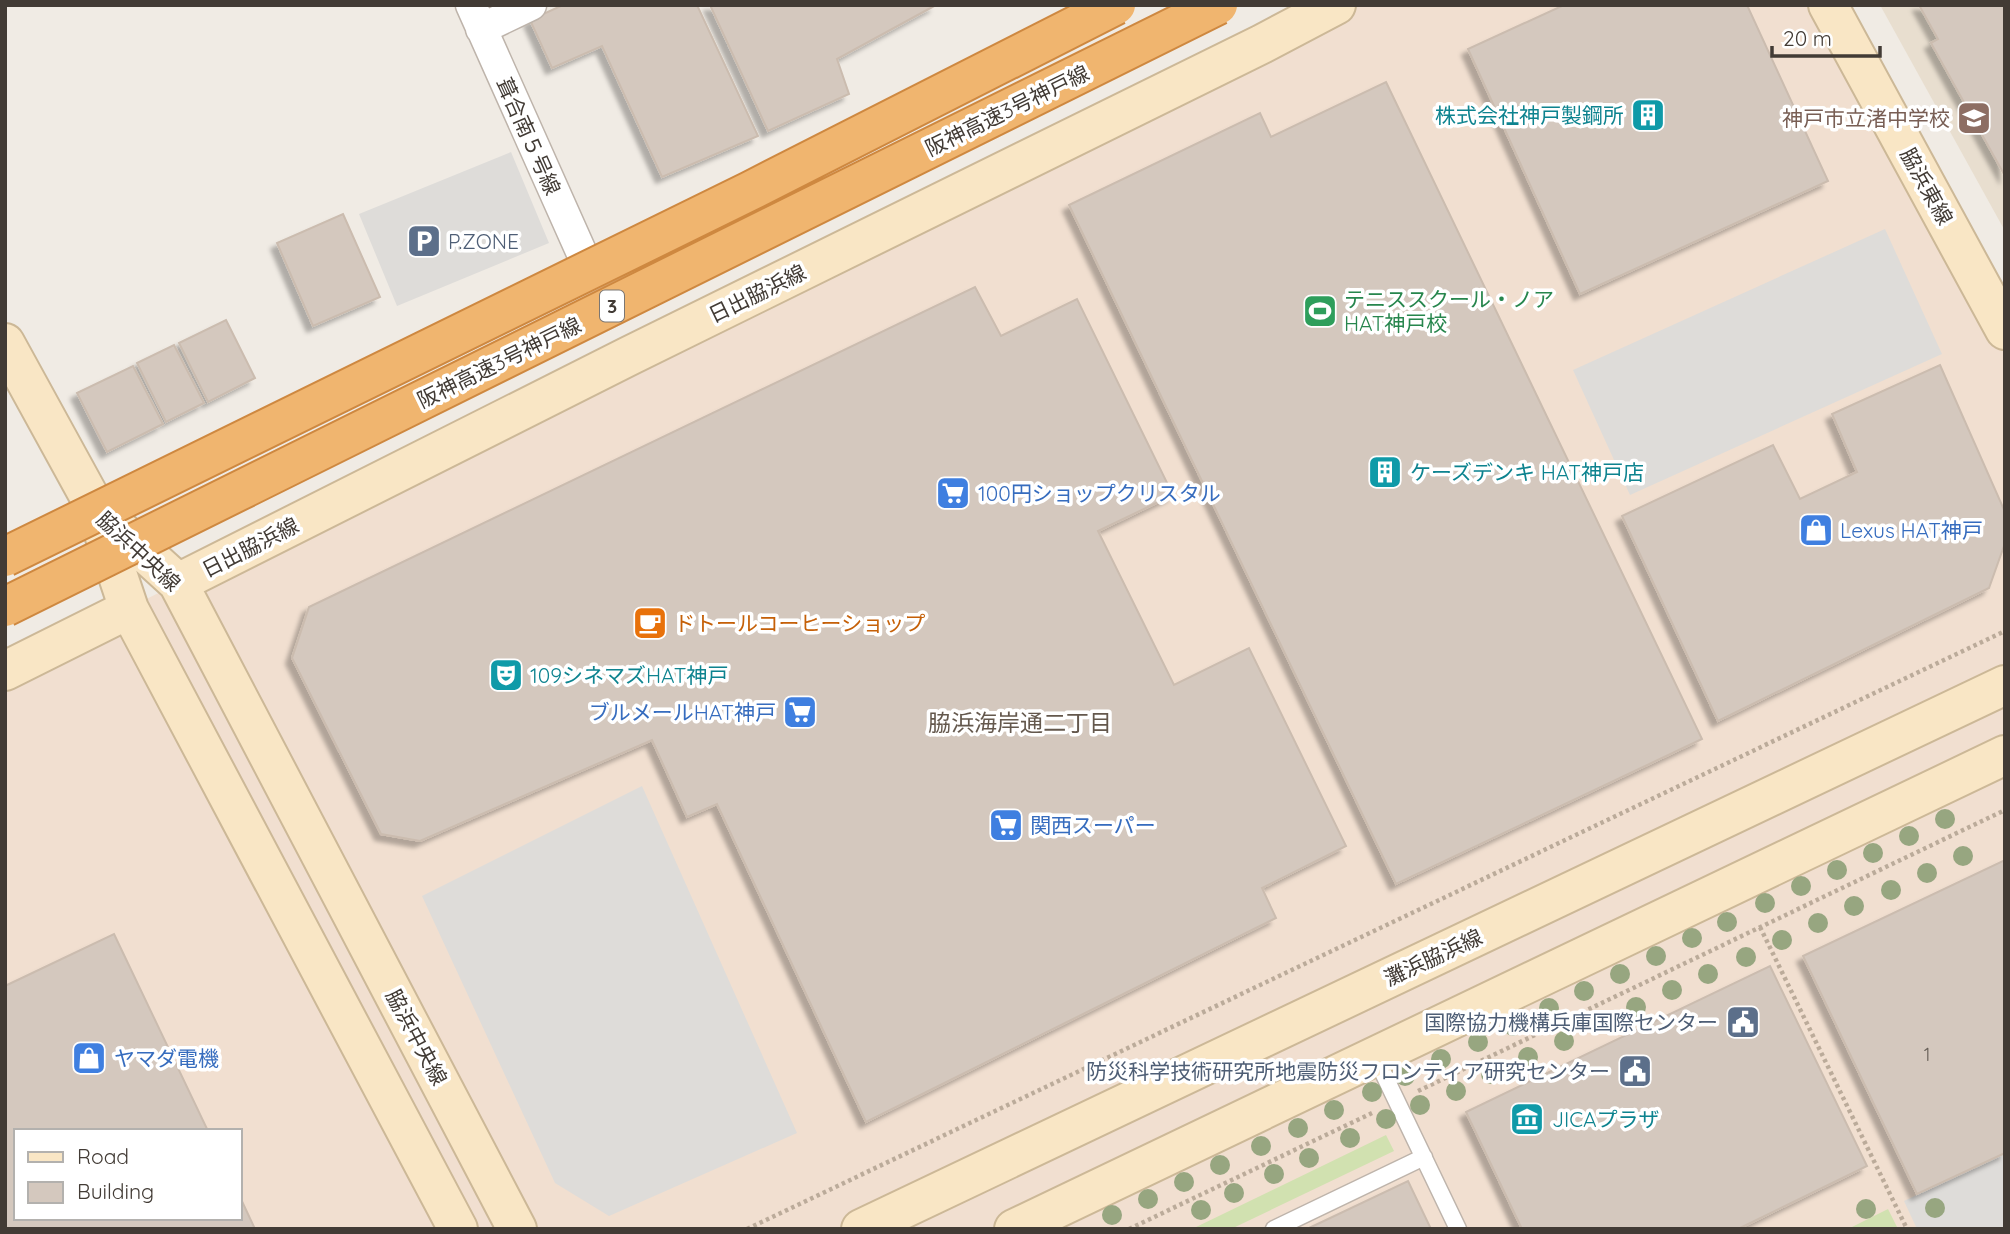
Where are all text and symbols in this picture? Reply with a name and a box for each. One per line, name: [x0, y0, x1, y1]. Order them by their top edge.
scale bar: [1772, 14, 1881, 58]
text: 20 m: [1783, 25, 1832, 51]
street label: 阪神高速3号神戸線: [921, 59, 1093, 161]
street label: 葺合南５号線: [491, 73, 567, 199]
building icon: 株式会社神戸製鋼所: [1629, 96, 1667, 134]
school or university icon: 神戸市立渚中学校: [1955, 99, 1993, 137]
place label: 株式会社神戸製鋼所: [1435, 102, 1624, 128]
place label: 神戸市立渚中学校: [1782, 105, 1950, 131]
street label: 脇浜東線: [1895, 143, 1959, 229]
parking icon: P.ZONE: [405, 222, 443, 260]
place label: P.ZONE: [448, 228, 519, 254]
street label: 日出脇浜線: [704, 258, 810, 328]
place label: テニススクール・ノア HAT神戸校: [1344, 286, 1554, 336]
road number: 3: [600, 290, 624, 322]
sports icon: テニススクール・ノア HAT神戸校: [1301, 292, 1339, 330]
street label: 阪神高速3号神戸線: [413, 311, 585, 413]
building icon: ケーズデンキ HAT神戸店: [1366, 453, 1404, 491]
place label: ケーズデンキ HAT神戸店: [1410, 459, 1644, 485]
supermarket icon: 100円ショップクリスタル: [934, 474, 972, 512]
place label: 100円ショップクリスタル: [978, 480, 1221, 506]
street label: 脇浜中央線: [92, 506, 186, 596]
shop icon: Lexus HAT神戸: [1797, 511, 1835, 549]
street label: 日出脇浜線: [197, 512, 303, 582]
place label: Lexus HAT神戸: [1840, 517, 1983, 543]
cafe icon: ドトールコーヒーショップ: [631, 604, 669, 642]
place label: ドトールコーヒーショップ: [674, 610, 925, 636]
theatre icon: 109シネマズHAT神戸: [487, 656, 525, 694]
place label: 109シネマズHAT神戸: [530, 662, 728, 688]
supermarket icon: ブルメールHAT神戸: [781, 693, 819, 731]
place label: ブルメールHAT神戸: [589, 699, 776, 725]
district label: 脇浜海岸通二丁目: [928, 708, 1112, 737]
supermarket icon: 関西スーパー: [987, 806, 1025, 844]
place label: 関西スーパー: [1030, 812, 1156, 838]
street label: 灘浜脇浜線: [1380, 923, 1486, 991]
street label: 脇浜中央線: [381, 985, 453, 1089]
public building icon: 国際協力機構兵庫国際センター: [1724, 1003, 1762, 1041]
place label: 国際協力機構兵庫国際センター: [1424, 1009, 1718, 1035]
shop icon: ヤマダ電機: [70, 1039, 108, 1077]
house number: 1: [1924, 1043, 1930, 1066]
place label: ヤマダ電機: [114, 1045, 219, 1071]
public building icon: 防災科学技術研究所地震防災フロンティア研究センター: [1616, 1052, 1654, 1090]
place label: 防災科学技術研究所地震防災フロンティア研究センター: [1086, 1058, 1610, 1084]
museum icon: JICAプラザ: [1508, 1100, 1546, 1138]
place label: JICAプラザ: [1552, 1106, 1660, 1132]
legend: [14, 1129, 242, 1220]
text: Road: [77, 1143, 129, 1169]
text: Building: [77, 1178, 154, 1204]

